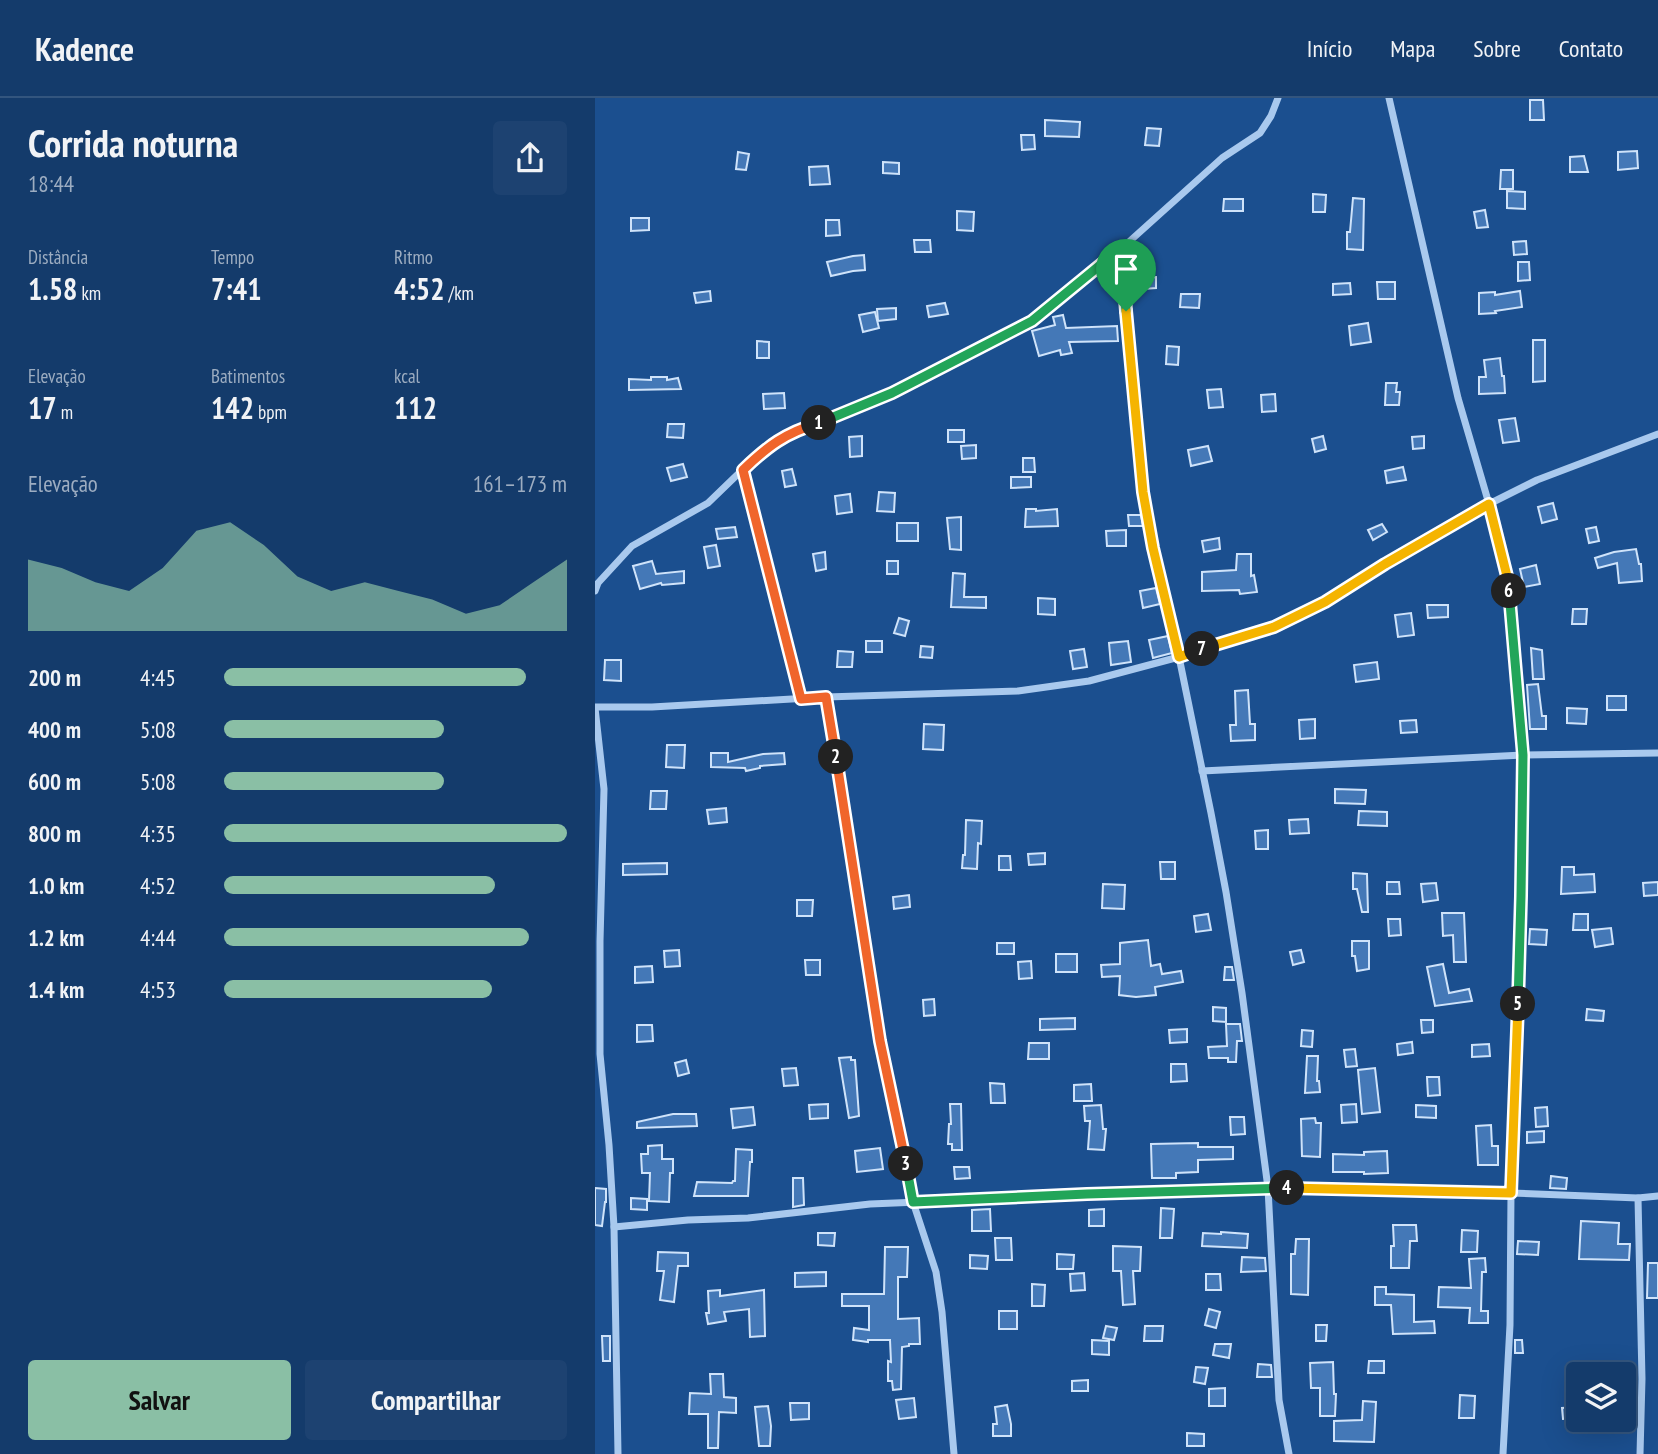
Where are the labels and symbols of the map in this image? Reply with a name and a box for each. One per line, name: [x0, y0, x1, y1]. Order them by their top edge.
pin: [1096, 239, 1156, 311]
pin: 1: [801, 406, 837, 440]
pin: 6: [1492, 574, 1527, 608]
pin: 7: [1185, 632, 1219, 666]
pin: 2: [819, 740, 853, 774]
pin: 5: [1501, 986, 1535, 1021]
pin: 3: [889, 1146, 923, 1182]
pin: 4: [1269, 1170, 1305, 1206]

